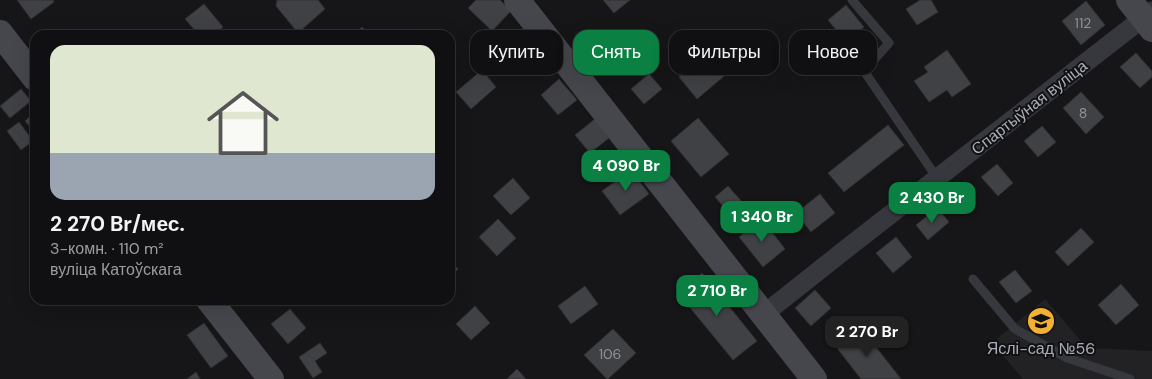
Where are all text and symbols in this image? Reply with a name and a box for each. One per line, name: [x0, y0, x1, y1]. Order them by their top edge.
house number: 112: [1075, 14, 1091, 32]
chip: Купить: [470, 30, 563, 75]
chip: Снять: [573, 30, 659, 75]
chip: Фильтры: [669, 30, 779, 75]
chip: Новое: [789, 30, 877, 75]
street label: Спартыўная вуліца: [967, 55, 1092, 159]
icon: home: [198, 78, 288, 168]
house number: 8: [1079, 104, 1087, 122]
pin: 4 090 Br: [574, 150, 678, 192]
text: 4 090 Br: [592, 155, 660, 176]
pin: 2 430 Br: [880, 182, 984, 224]
text: 2 430 Br: [900, 187, 964, 208]
pin: 1 340 Br: [710, 200, 814, 243]
text: 1 340 Br: [731, 206, 793, 227]
text: 2 270 Br/мес.: [50, 210, 185, 238]
text: 3-комн. · 110 m²: [50, 238, 164, 259]
text: вуліца Катоўскага: [50, 259, 182, 280]
pin: 2 710 Br: [665, 274, 769, 317]
text: 2 710 Br: [687, 280, 747, 301]
school or university icon: Яслі-сад №56: [1026, 306, 1056, 336]
pin: 2 270 Br: [815, 316, 919, 358]
text: 2 270 Br: [836, 321, 898, 342]
place label: Яслі-сад №56: [987, 338, 1095, 359]
house number: 106: [599, 345, 621, 363]

